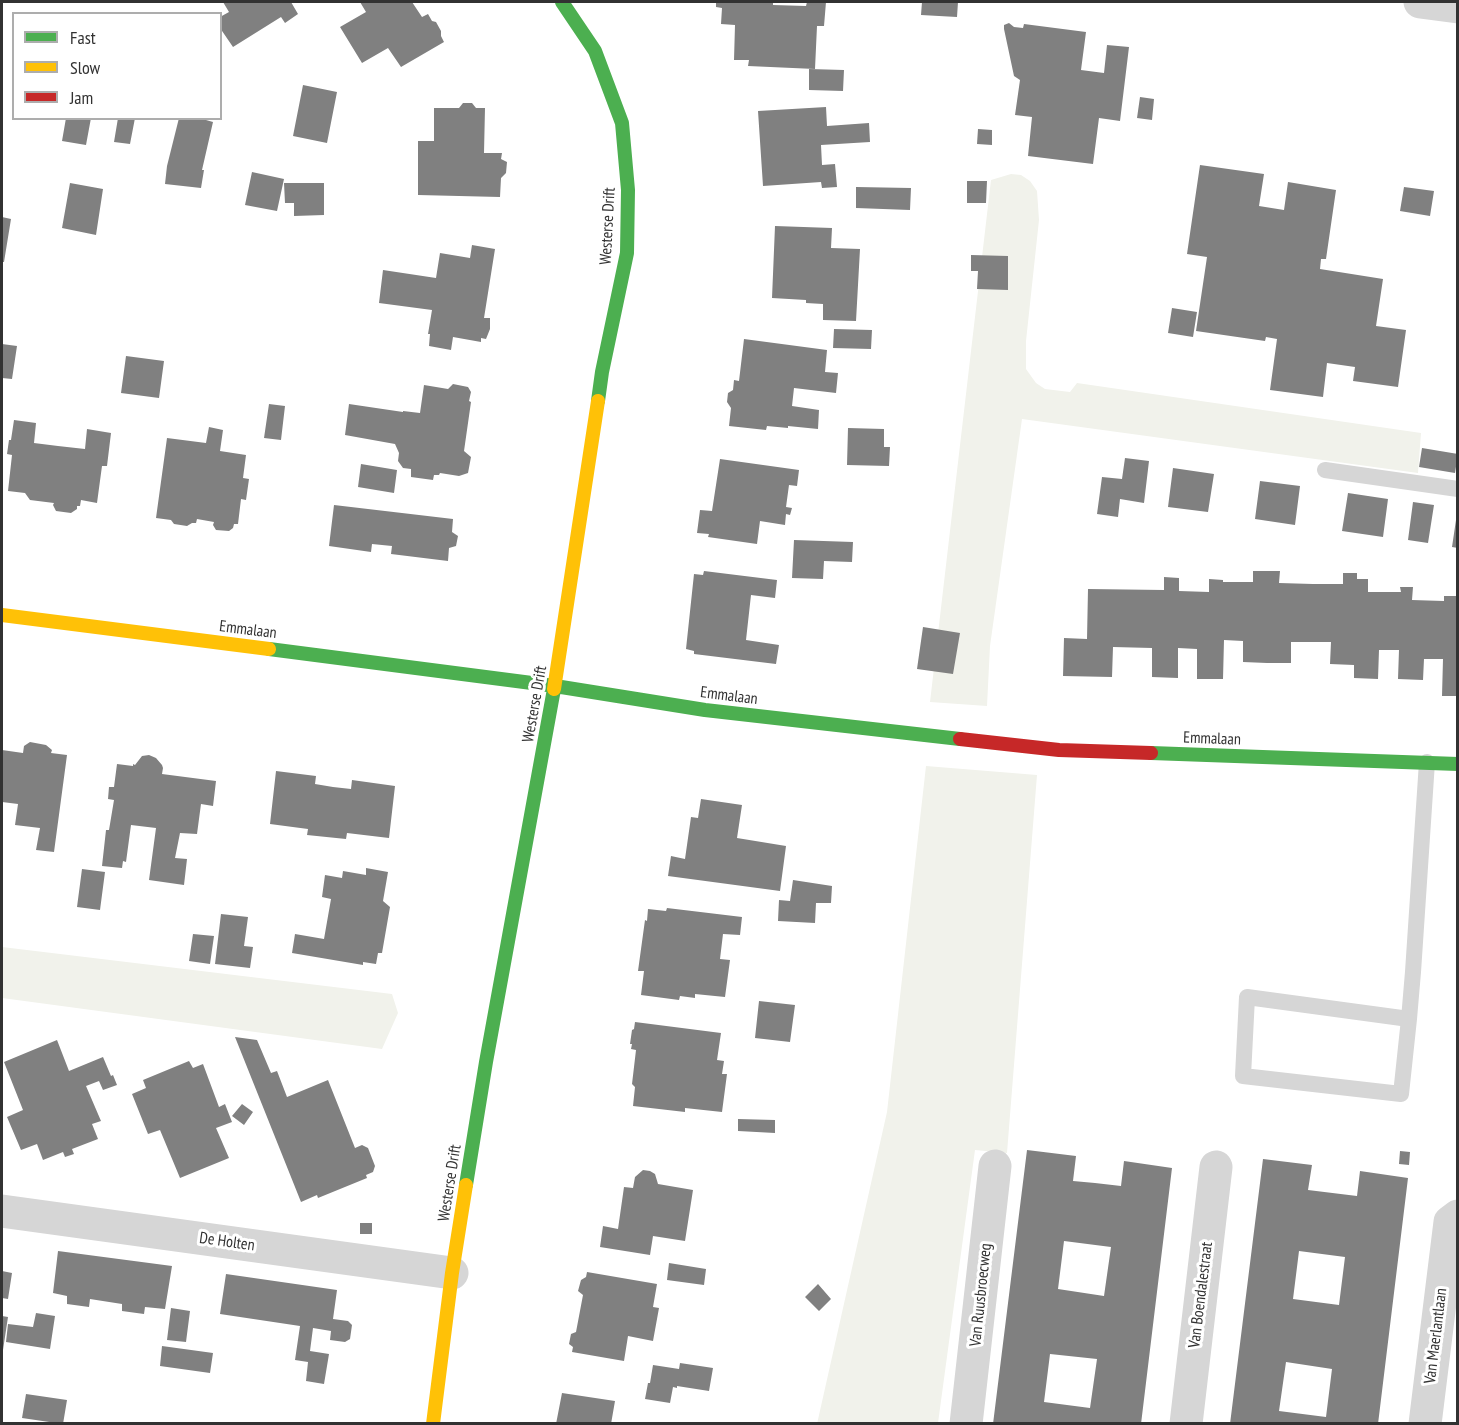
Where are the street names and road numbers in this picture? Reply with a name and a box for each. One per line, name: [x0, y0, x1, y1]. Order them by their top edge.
street label: Westerse Drift: [596, 187, 620, 265]
street label: Emmalaan: [218, 617, 278, 643]
street label: Westerse Drift: [519, 664, 551, 744]
street label: Emmalaan: [699, 683, 759, 709]
street label: Emmalaan: [1183, 728, 1241, 750]
street label: Westerse Drift: [434, 1143, 466, 1223]
street label: De Holten: [198, 1229, 256, 1255]
street label: Van Boendalestraat: [1185, 1241, 1217, 1349]
street label: Van Ruusbroecweg: [966, 1242, 996, 1348]
street label: Van Maerlantlaan: [1421, 1287, 1451, 1385]

